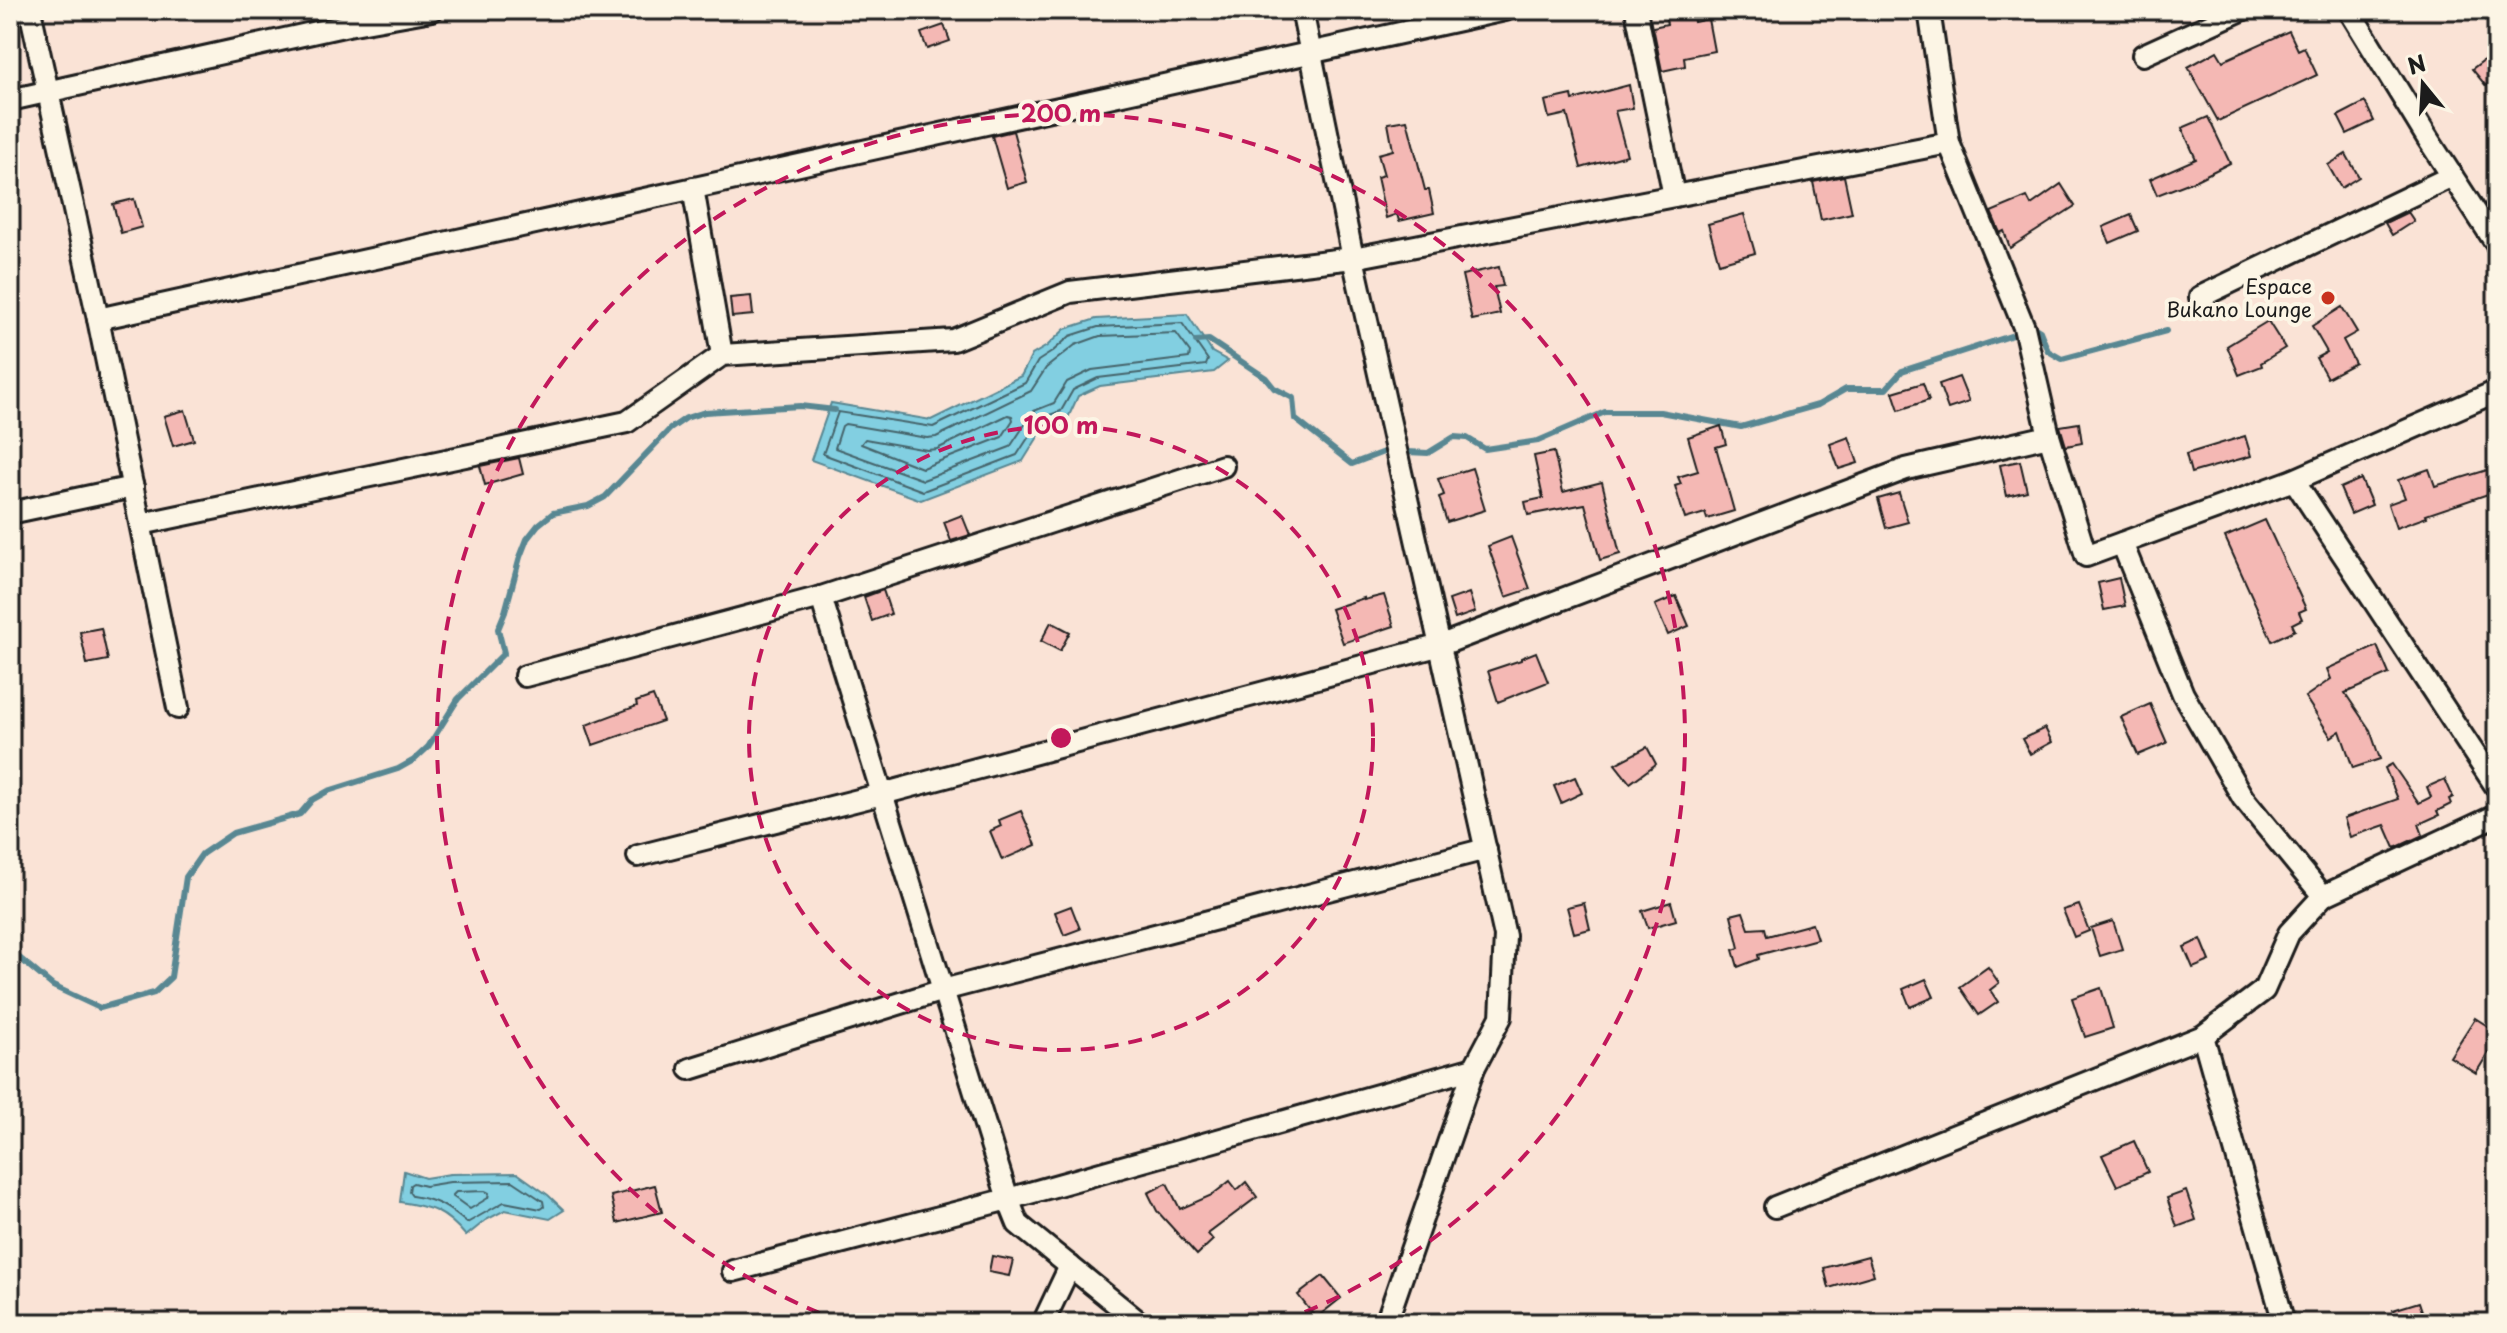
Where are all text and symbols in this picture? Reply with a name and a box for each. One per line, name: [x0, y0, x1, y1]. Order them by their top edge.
north arrow: [2383, 44, 2463, 124]
text: N: [2403, 45, 2430, 82]
text: 200 m: [1021, 94, 1101, 130]
place label: Espace Bukano Lounge: [2166, 271, 2312, 324]
marker: Espace Bukano Lounge: [2319, 289, 2337, 307]
text: 100 m: [1024, 406, 1098, 442]
centre of rings: [1047, 724, 1075, 752]

